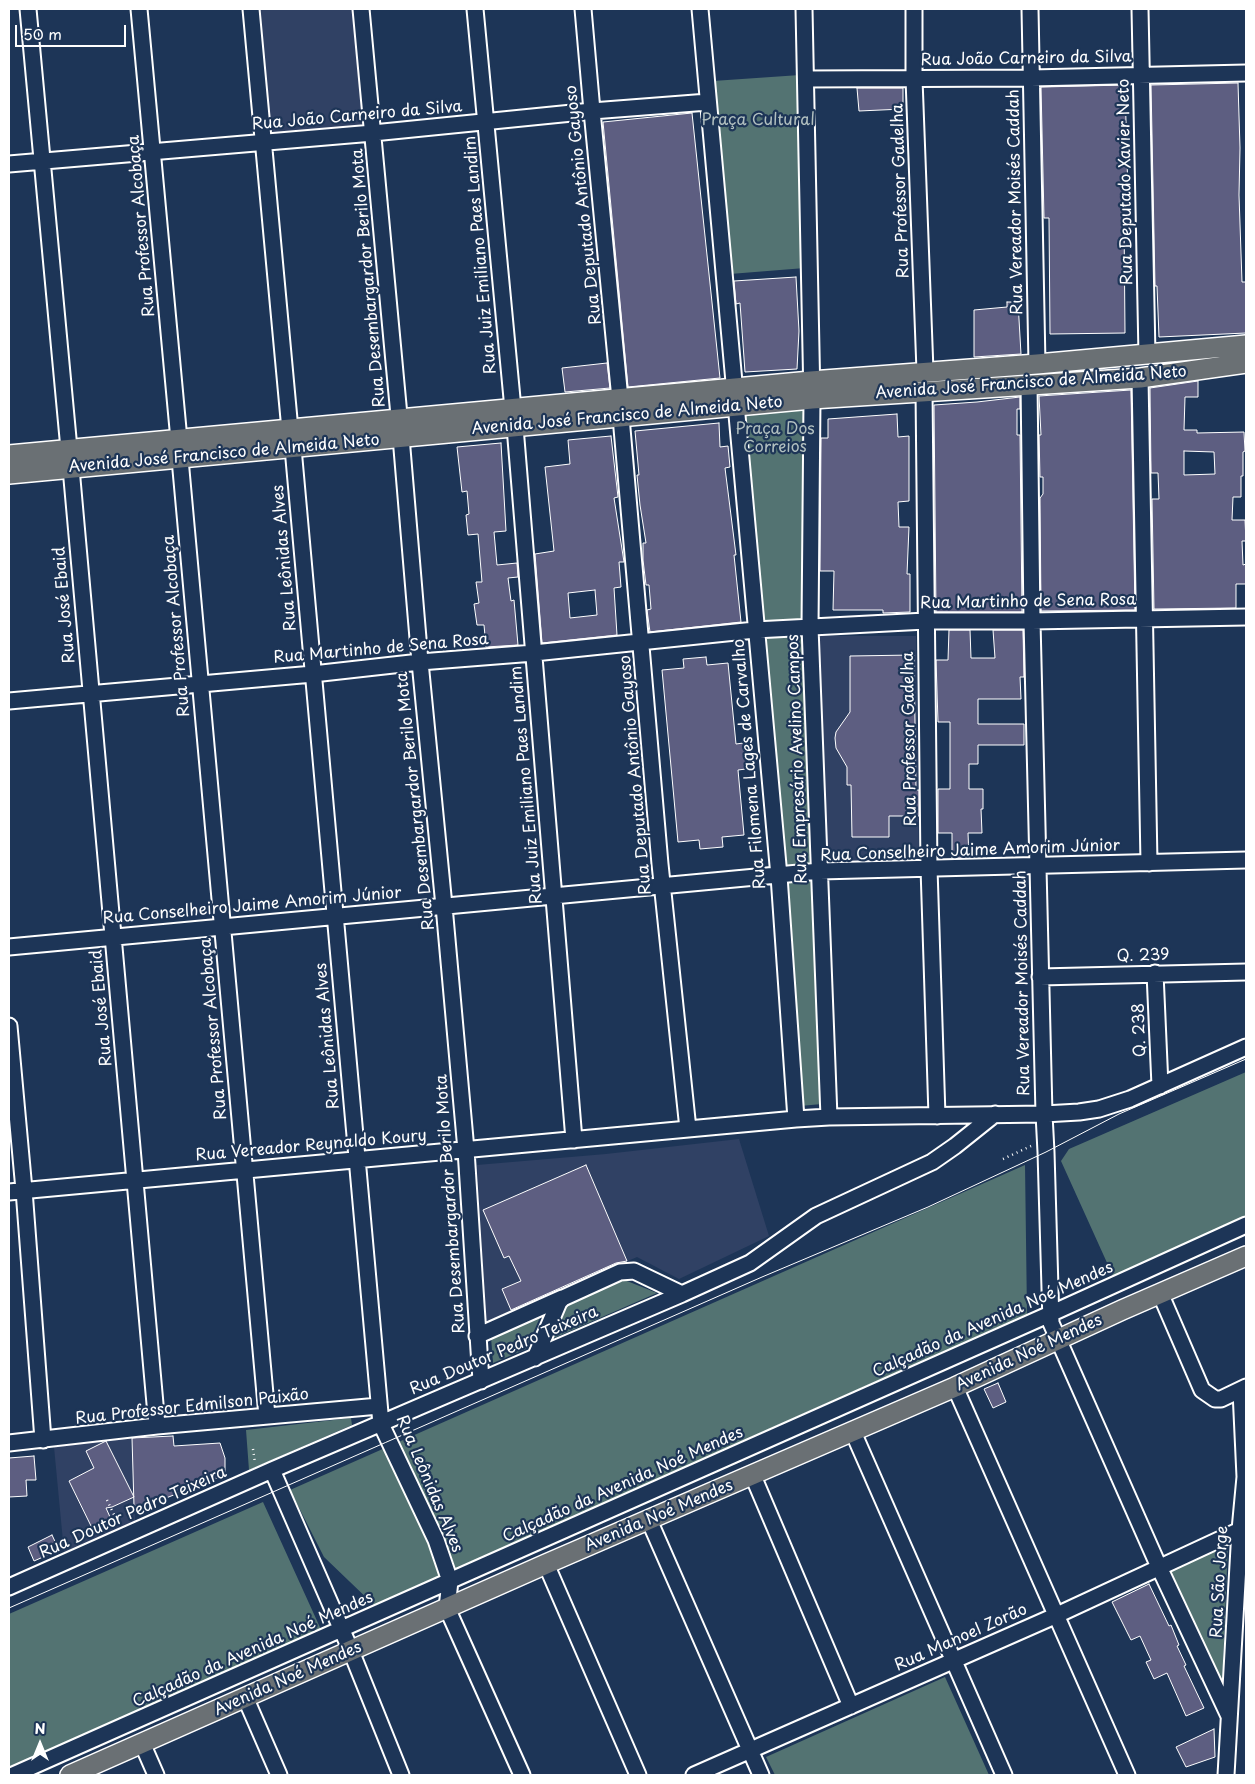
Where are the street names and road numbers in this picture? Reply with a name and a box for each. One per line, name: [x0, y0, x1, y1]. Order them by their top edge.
street label: Rua João Carneiro da Silva: [920, 48, 1132, 70]
street label: Rua Deputado Xavier Neto: [1115, 79, 1137, 285]
street label: Rua Deputado Antônio Gayoso: [562, 84, 606, 326]
street label: Rua Vereador Moisés Caddah: [1004, 89, 1028, 315]
street label: Rua João Carneiro da Silva: [251, 97, 463, 135]
street label: Rua Professor Gadelha: [888, 103, 914, 279]
street label: Rua Professor Alcobaça: [124, 134, 160, 318]
street label: Rua Juiz Emiliano Paes Landim: [461, 135, 501, 375]
street label: Rua Desembargardor Berilo Mota: [348, 148, 390, 408]
street label: Avenida José Francisco de Almeida Neto: [875, 363, 1187, 403]
street label: Avenida José Francisco de Almeida Neto: [471, 393, 783, 439]
street label: Avenida José Francisco de Almeida Neto: [68, 431, 380, 477]
street label: Rua Leônidas Alves: [269, 484, 301, 632]
street label: Rua Professor Alcobaça: [159, 534, 195, 718]
street label: Rua José Ebaid: [50, 546, 80, 664]
street label: Rua Martinho de Sena Rosa: [920, 591, 1136, 613]
street label: Rua Martinho de Sena Rosa: [273, 630, 489, 668]
street label: Rua Empresário Avelino Campos: [784, 634, 812, 884]
street label: Rua Filomena Lages de Carvalho: [729, 638, 771, 890]
street label: Rua Professor Gadelha: [899, 651, 921, 827]
street label: Rua Deputado Antônio Gayoso: [616, 654, 656, 896]
street label: Rua Juiz Emiliano Paes Landim: [507, 665, 547, 905]
street label: Rua Desembargardor Berilo Mota: [393, 671, 439, 931]
street label: Rua Conselheiro Jaime Amorim Júnior: [820, 836, 1120, 866]
street label: Rua Vereador Moisés Caddah: [1011, 870, 1035, 1096]
street label: Rua Conselheiro Jaime Amorim Júnior: [102, 883, 402, 929]
street label: Rua Professor Alcobaça: [196, 937, 232, 1121]
street label: Q. 239: [1116, 945, 1170, 967]
street label: Rua José Ebaid: [87, 949, 117, 1067]
street label: Rua Leônidas Alves: [312, 962, 344, 1110]
street label: Q. 238: [1129, 1003, 1151, 1057]
street label: Rua Desembargardor Berilo Mota: [432, 1074, 470, 1334]
street label: Rua Vereador Reynaldo Koury: [194, 1126, 428, 1166]
street label: Calçadão da Avenida Noé Mendes: [870, 1258, 1116, 1382]
street label: Rua Doutor Pedro Teixeira: [407, 1303, 601, 1399]
street label: Avenida Noé Mendes: [953, 1311, 1105, 1395]
street label: Rua Professor Edmilson Paixão: [74, 1385, 310, 1429]
street label: Rua Leônidas Alves: [391, 1413, 467, 1555]
street label: Calçadão da Avenida Noé Mendes: [500, 1423, 746, 1547]
street label: Rua Doutor Pedro Teixeira: [36, 1463, 230, 1563]
street label: Avenida Noé Mendes: [582, 1476, 736, 1556]
street label: Rua São Jorge: [1207, 1525, 1233, 1639]
street label: Calçadão da Avenida Noé Mendes: [130, 1588, 376, 1712]
street label: Rua Manoel Zorão: [892, 1600, 1030, 1676]
street label: Avenida Noé Mendes: [211, 1638, 365, 1720]

